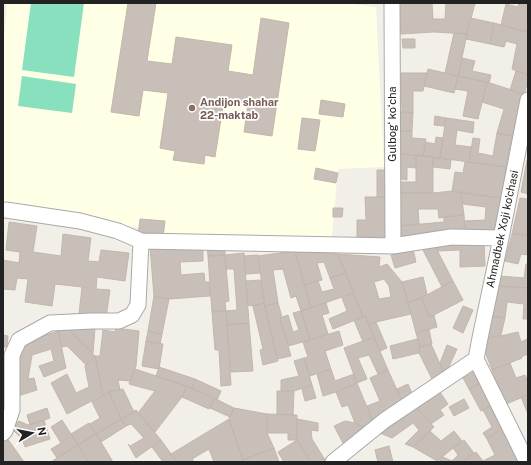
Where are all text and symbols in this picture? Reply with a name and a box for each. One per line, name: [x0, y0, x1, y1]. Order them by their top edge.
street label: Gulbogʻ koʻcha: [386, 86, 398, 162]
place label: Andijon shahar 22-maktab: [200, 96, 279, 121]
marker: Andijon shahar 22-maktab: [187, 103, 197, 113]
street label: Ahmadbek Xoji ko'chasi: [484, 169, 520, 289]
north arrow: [12, 413, 52, 453]
text: N: [35, 426, 49, 437]

